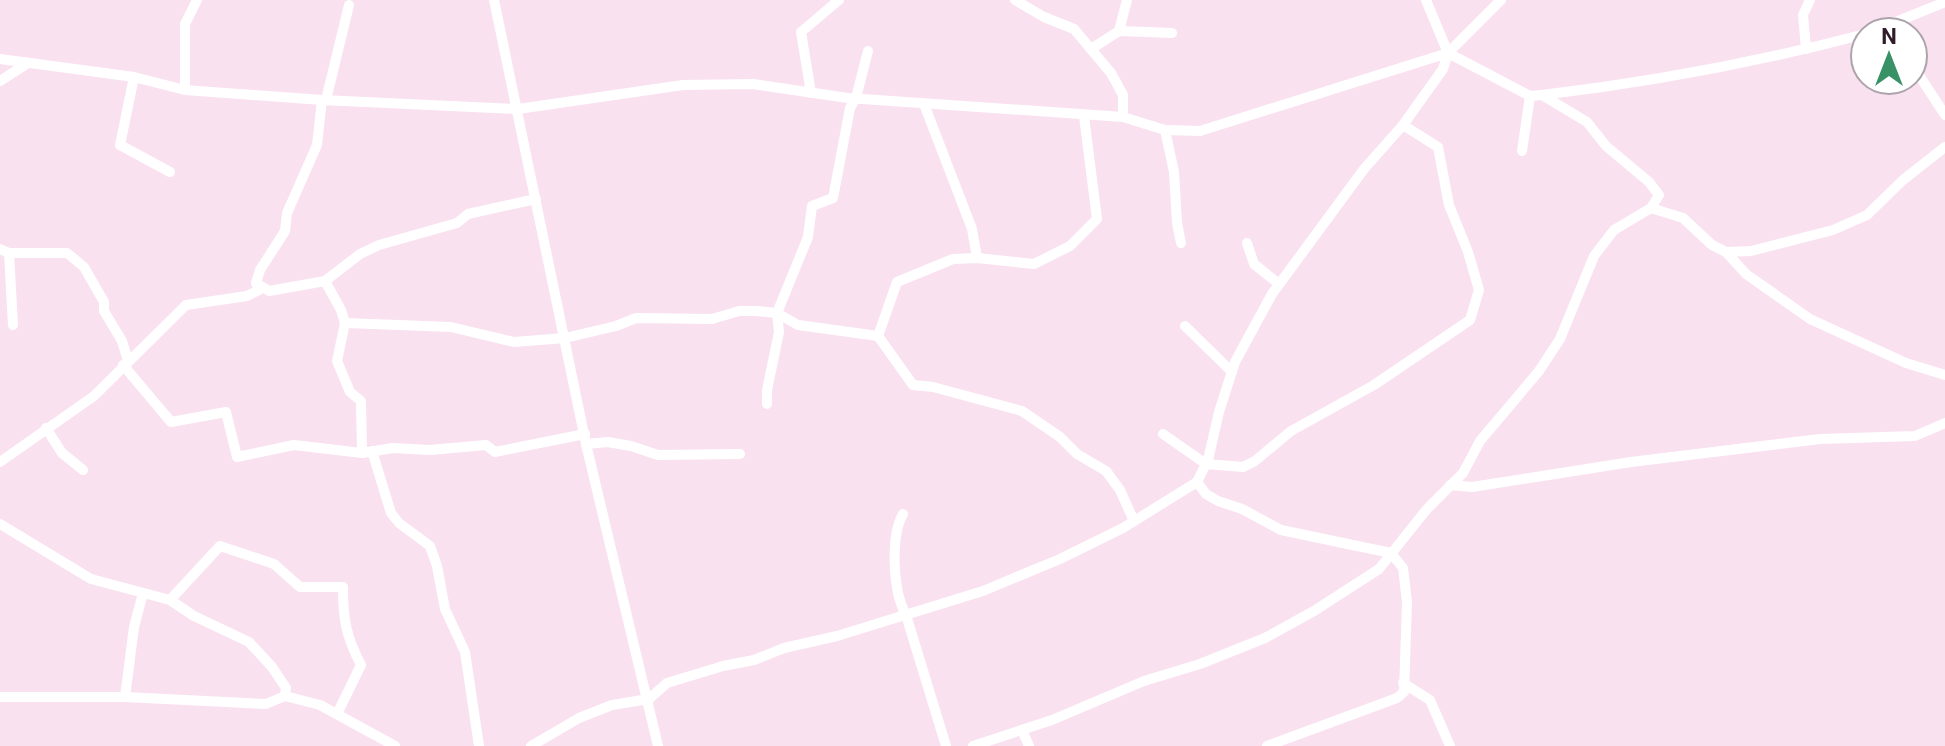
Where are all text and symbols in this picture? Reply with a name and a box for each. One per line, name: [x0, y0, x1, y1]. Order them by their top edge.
north arrow: [1849, 16, 1929, 96]
text: N: [1881, 24, 1897, 49]

